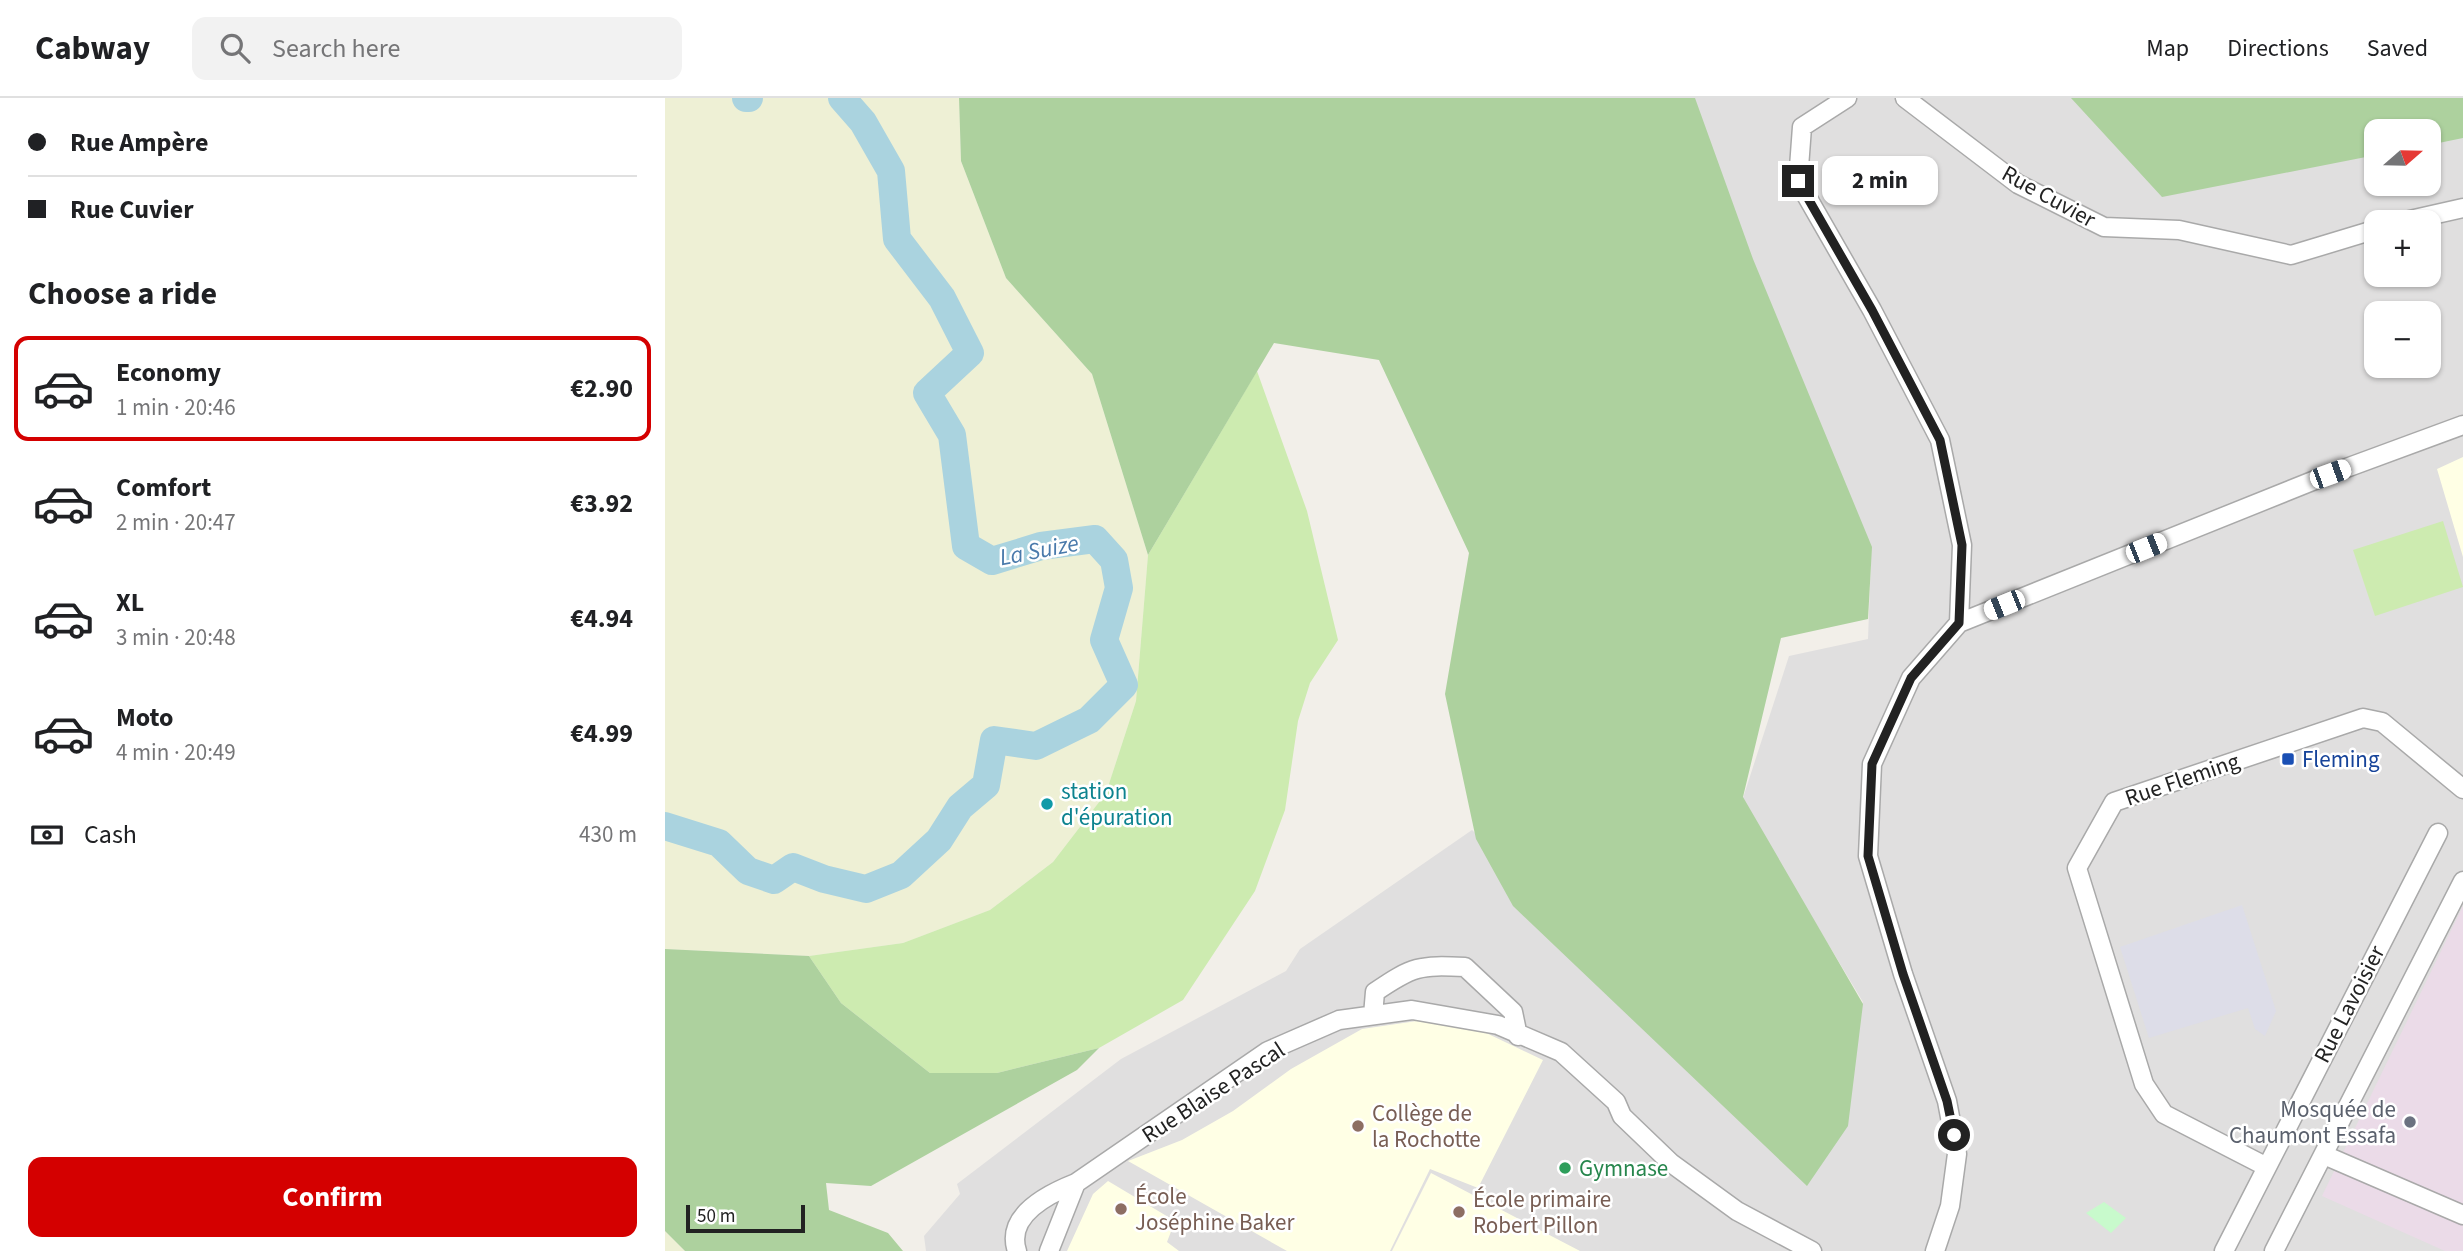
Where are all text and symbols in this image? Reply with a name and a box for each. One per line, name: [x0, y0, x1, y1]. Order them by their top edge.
search box: [192, 17, 682, 80]
text: Cabway: [35, 25, 150, 72]
icon: search: [216, 29, 254, 67]
text: Search here: [272, 30, 400, 67]
text: Map: [2146, 31, 2189, 66]
text: Directions: [2227, 31, 2329, 66]
text: Saved: [2367, 31, 2428, 66]
north arrow: [2364, 119, 2441, 196]
map controls: [2364, 119, 2441, 378]
text: Rue Ampère: [70, 124, 208, 161]
callout: 2 min: [1823, 156, 1938, 206]
street label: Rue Cuvier: [1996, 157, 2103, 236]
text: 2 min: [1852, 164, 1908, 197]
route end: [1782, 165, 1814, 197]
text: Rue Cuvier: [70, 191, 194, 228]
button: +: [2364, 210, 2441, 287]
text: Choose a ride: [28, 271, 217, 317]
button: −: [2364, 301, 2441, 378]
text: Economy: [116, 354, 221, 391]
icon: car: [32, 357, 95, 420]
text: €2.90: [570, 370, 633, 407]
text: 1 min · 20:46: [116, 391, 236, 424]
car: [2307, 457, 2354, 491]
text: Comfort: [116, 469, 211, 506]
icon: car: [32, 472, 95, 535]
text: €3.92: [570, 485, 633, 522]
text: 2 min · 20:47: [116, 506, 236, 539]
water label: La Suize: [997, 526, 1082, 575]
car: [2123, 530, 2170, 566]
text: XL: [116, 584, 144, 621]
icon: car: [32, 587, 95, 650]
car: [1981, 587, 2028, 623]
text: €4.94: [570, 600, 633, 637]
text: 3 min · 20:48: [116, 621, 236, 654]
text: Moto: [116, 699, 173, 736]
icon: car: [32, 702, 95, 765]
text: €4.99: [570, 715, 633, 752]
text: 4 min · 20:49: [116, 736, 236, 769]
place label: Fleming: [2302, 743, 2380, 776]
street label: Rue Fleming: [2120, 744, 2244, 814]
marker: Fleming: [2280, 751, 2296, 767]
place label: station d'épuration: [1061, 775, 1173, 834]
marker: station d'épuration: [1039, 796, 1055, 812]
icon: cash: [28, 816, 66, 854]
text: Cash: [84, 816, 137, 853]
text: 430 m: [579, 818, 637, 851]
street label: Rue Lavoisier: [2306, 939, 2394, 1069]
street label: Rue Blaise Pascal: [1135, 1034, 1291, 1151]
place label: Mosquée de Chaumont Essafa: [2229, 1093, 2396, 1152]
place label: Collège de la Rochotte: [1372, 1097, 1481, 1156]
marker: Mosquée de Chaumont Essafa: [2402, 1114, 2418, 1130]
marker: Collège de la Rochotte: [1350, 1118, 1366, 1134]
route start: [1938, 1119, 1970, 1151]
place label: Gymnase: [1579, 1152, 1668, 1185]
button: Confirm: [28, 1157, 637, 1237]
marker: Gymnase: [1557, 1160, 1573, 1176]
place label: École Joséphine Baker: [1135, 1180, 1295, 1239]
place label: École primaire Robert Pillon: [1473, 1183, 1611, 1242]
marker: École Joséphine Baker: [1113, 1201, 1129, 1217]
scale bar: [686, 1202, 805, 1234]
text: 50 m: [697, 1203, 735, 1230]
marker: École primaire Robert Pillon: [1451, 1204, 1467, 1220]

